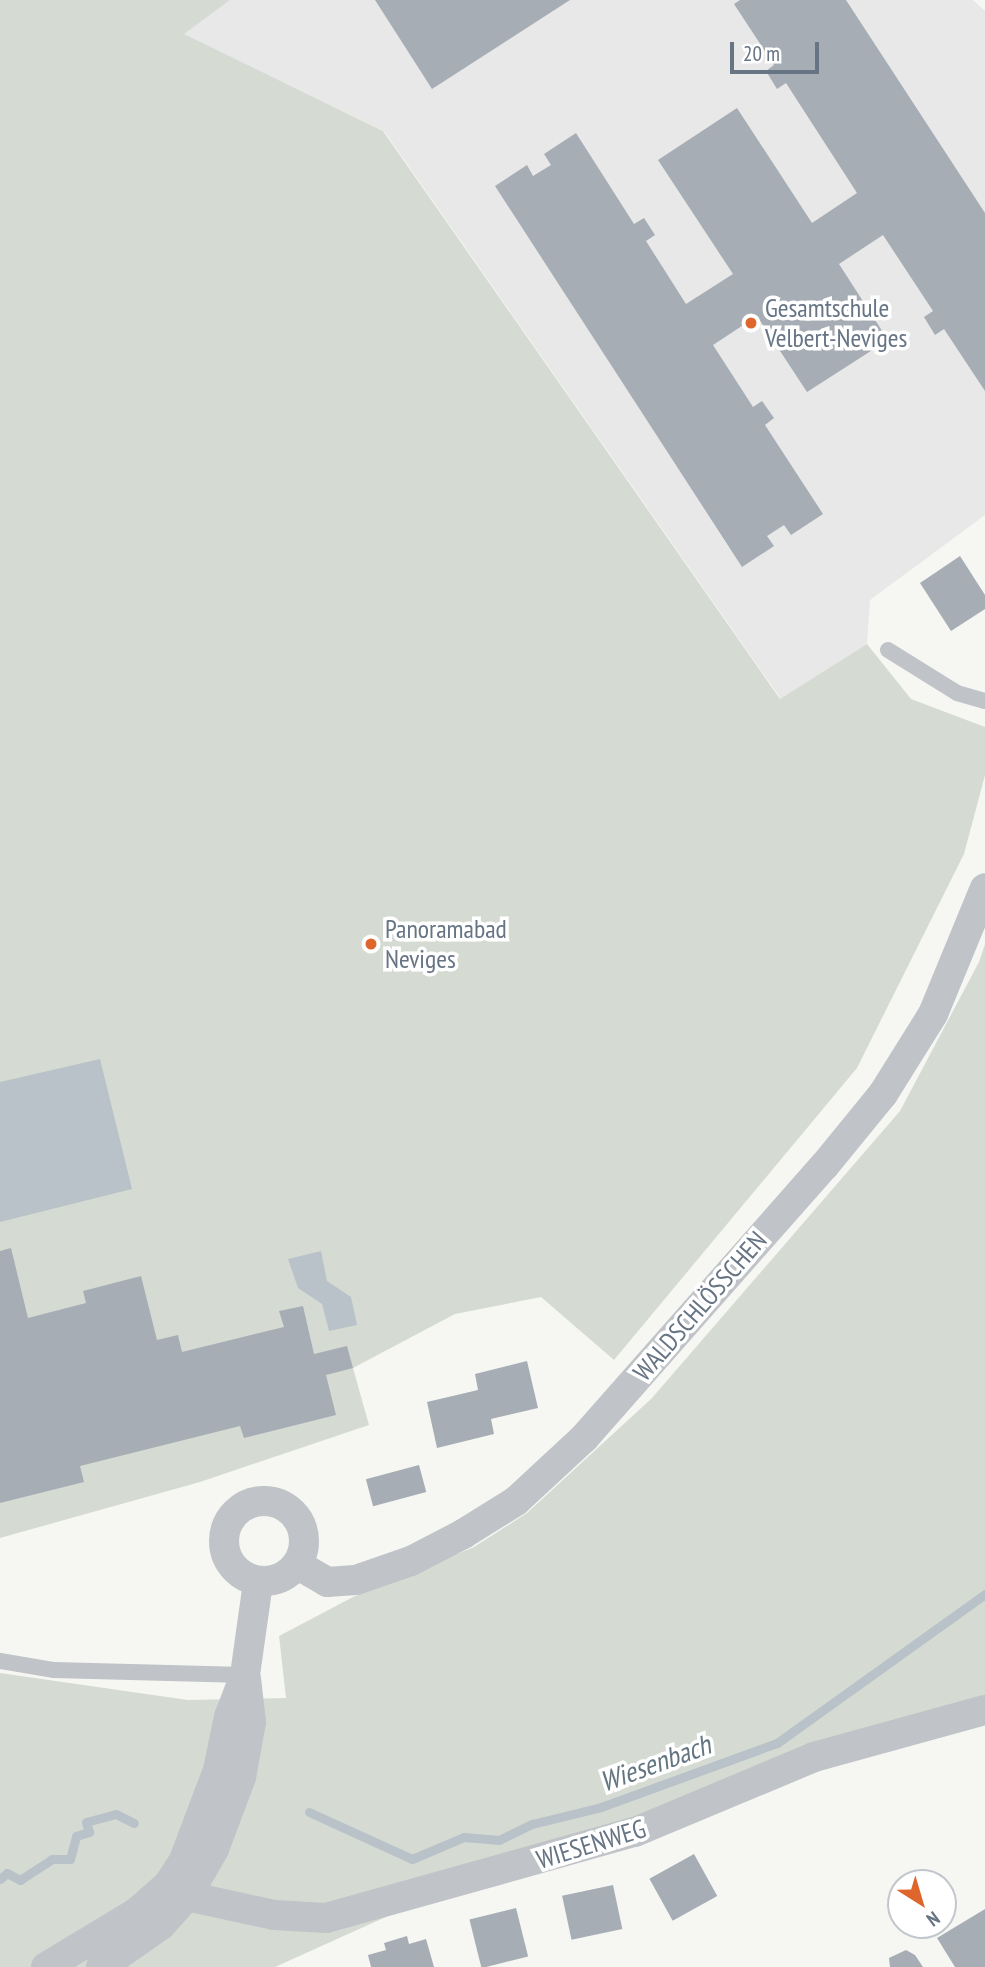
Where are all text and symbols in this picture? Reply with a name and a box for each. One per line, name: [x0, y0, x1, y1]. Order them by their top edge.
scale bar: [733, 28, 822, 72]
text: 20 m: [743, 40, 780, 67]
place label: Gesamtschule Velbert-Neviges: [765, 292, 907, 354]
marker: Gesamtschule Velbert-Neviges: [743, 315, 759, 331]
place label: Panoramabad Neviges: [385, 913, 507, 974]
marker: Panoramabad Neviges: [363, 936, 379, 952]
street label: WALDSCHLÖSSCHEN: [627, 1225, 773, 1387]
water label: Wiesenbach: [595, 1727, 715, 1799]
street label: WIESENWEG: [533, 1813, 649, 1875]
north arrow: [887, 1869, 957, 1939]
text: N: [922, 1906, 945, 1932]

